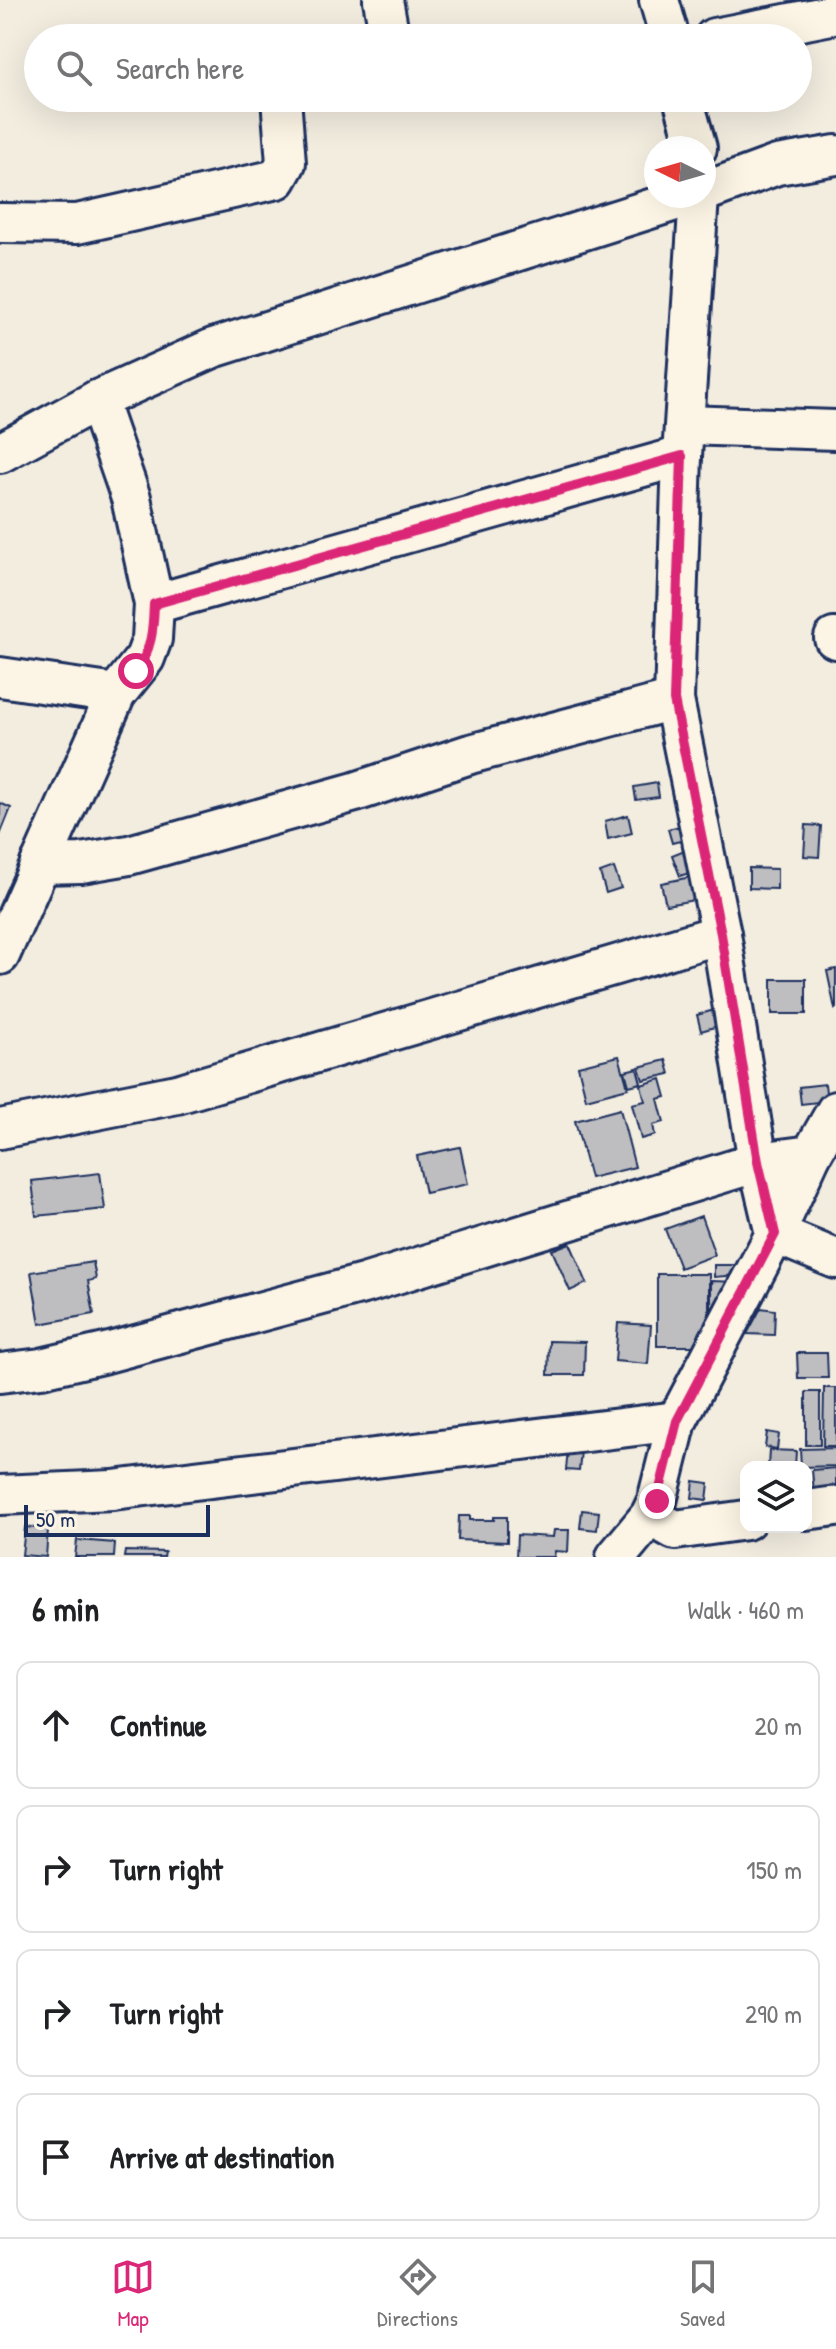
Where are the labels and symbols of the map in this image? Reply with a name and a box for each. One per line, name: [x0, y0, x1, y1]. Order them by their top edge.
north arrow: [644, 136, 716, 208]
route start: [118, 653, 154, 689]
route end: [639, 1483, 675, 1519]
scale bar: [24, 1501, 210, 1537]

